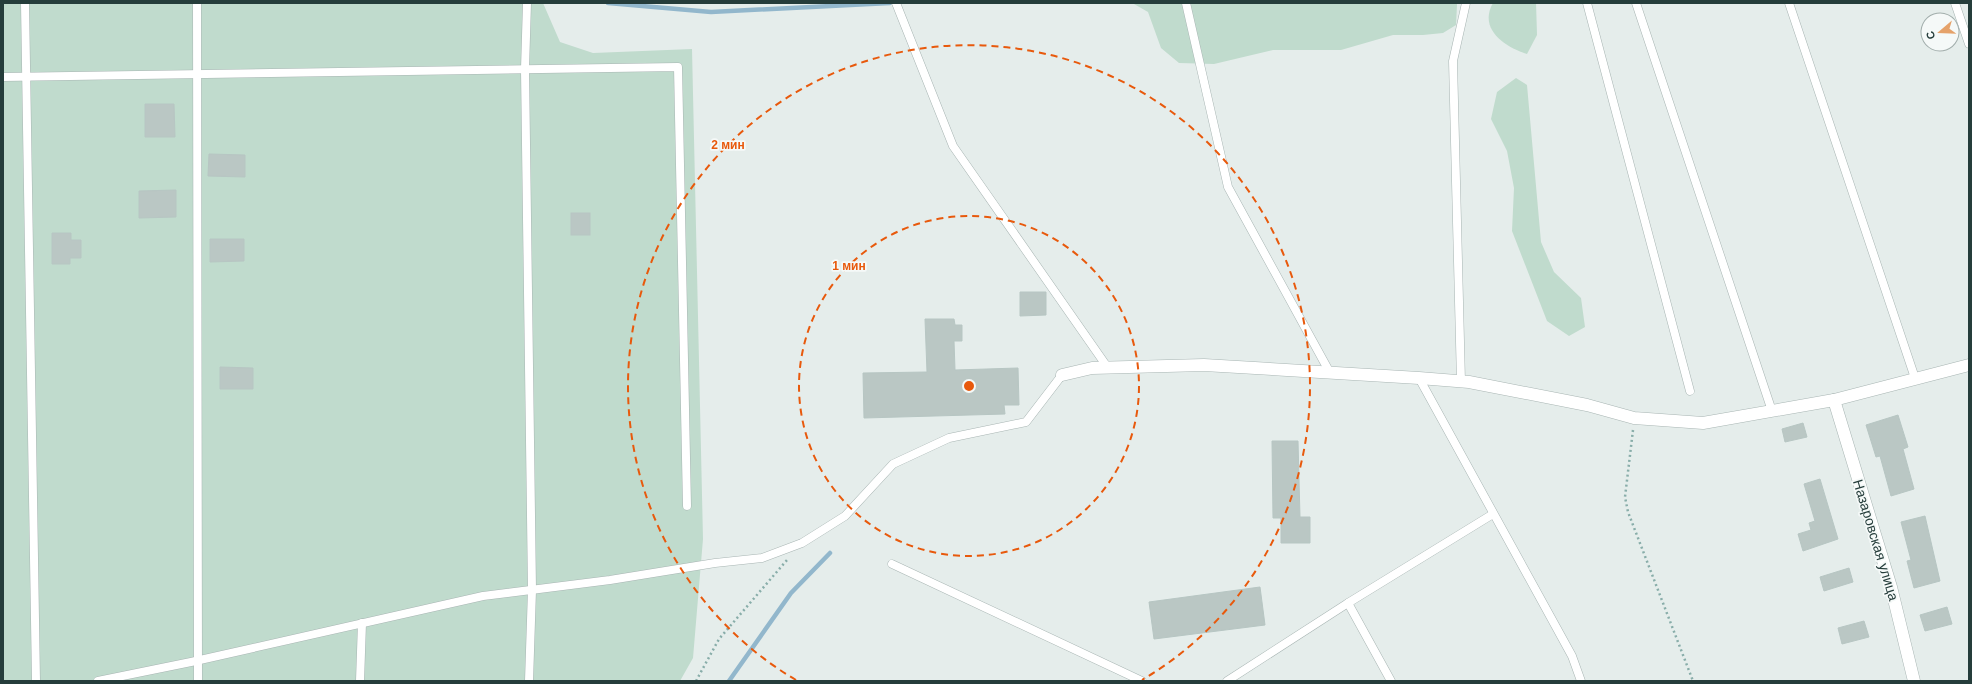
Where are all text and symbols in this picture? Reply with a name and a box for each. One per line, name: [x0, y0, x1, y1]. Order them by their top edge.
north arrow: [1920, 12, 1960, 52]
text: С: [1924, 29, 1938, 41]
text: 2 мин: [711, 138, 745, 152]
text: 1 мин: [832, 259, 866, 273]
centre of rings: [962, 379, 976, 393]
street label: Назаровская улица: [1850, 477, 1902, 603]

